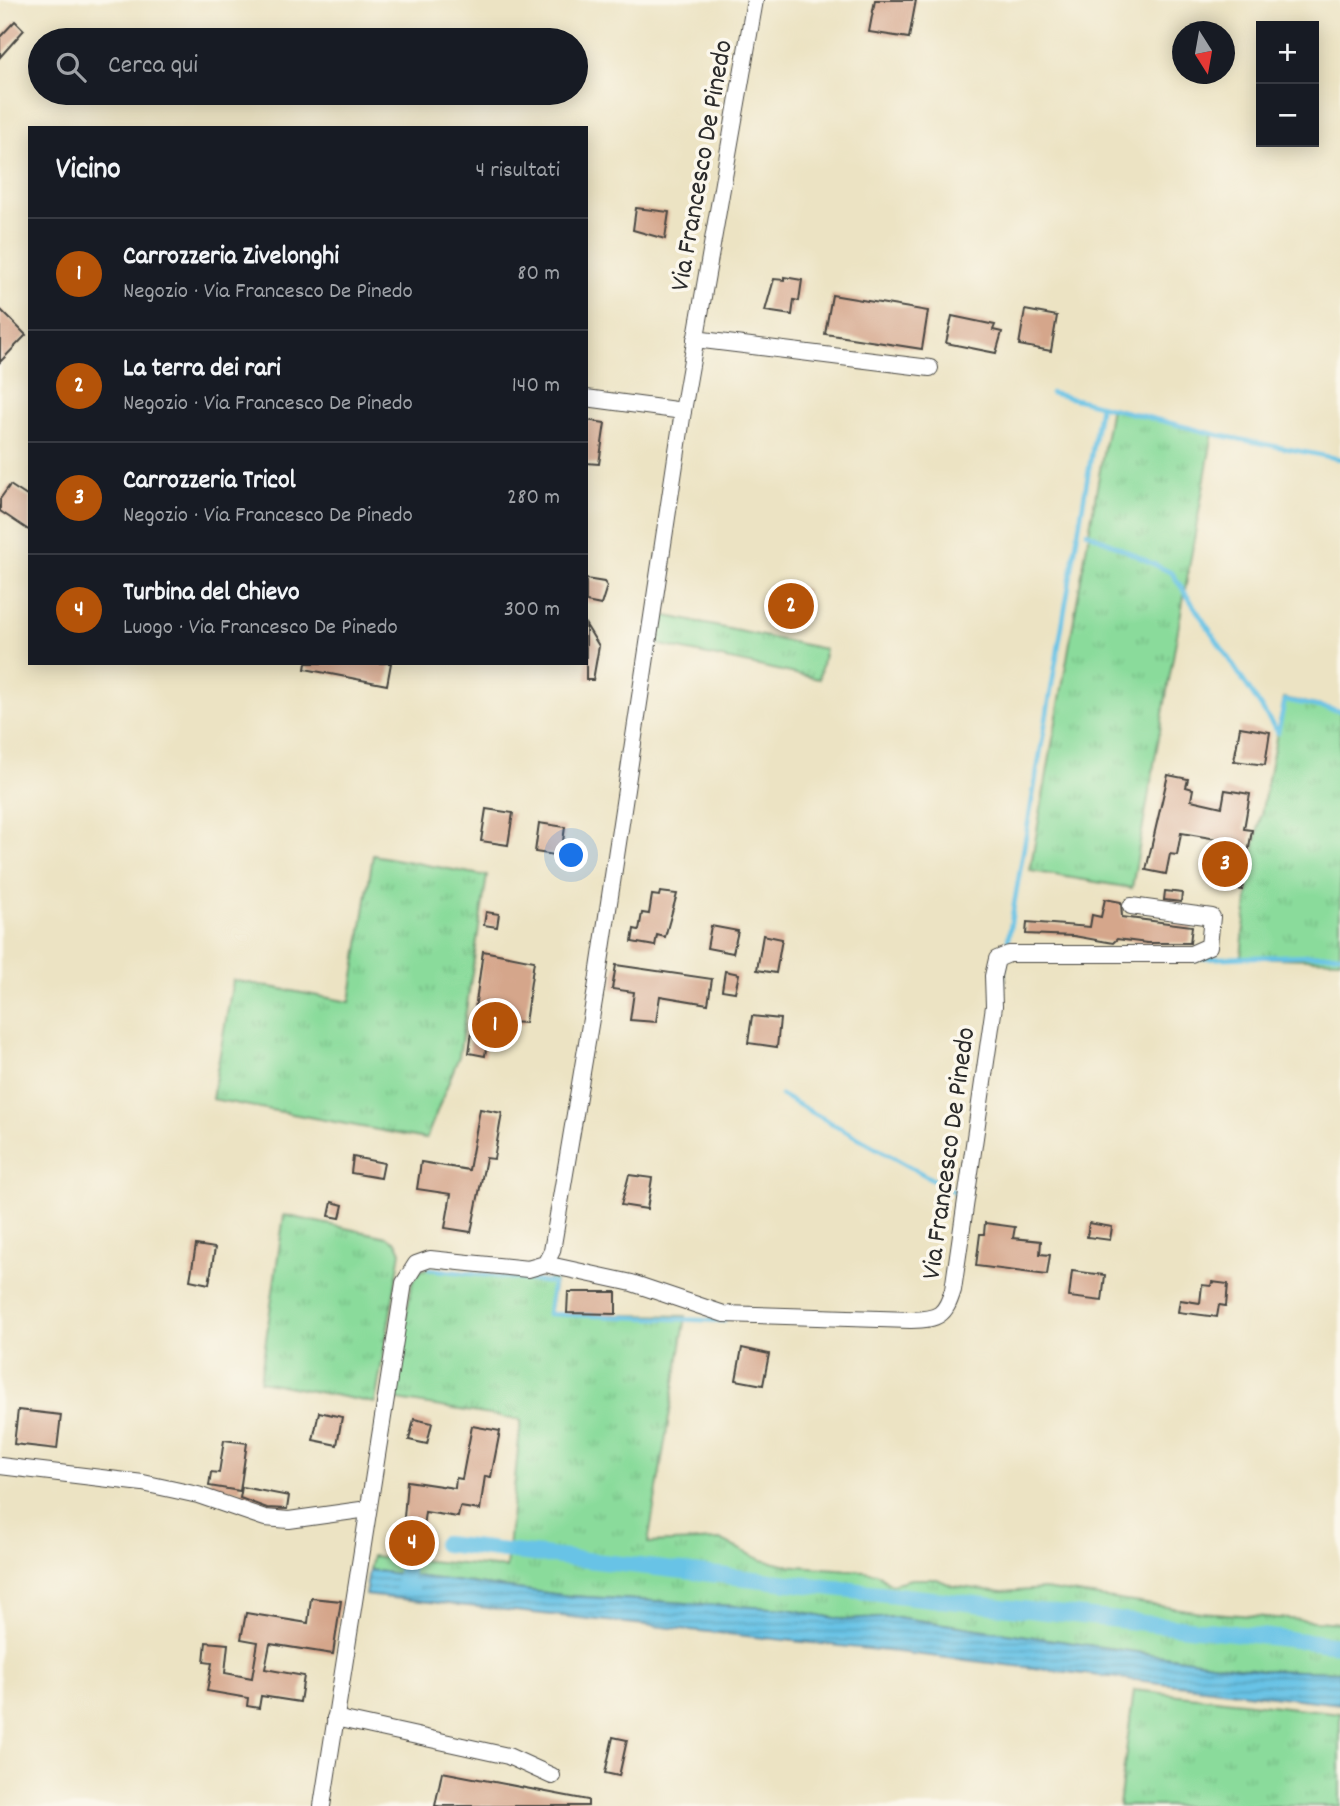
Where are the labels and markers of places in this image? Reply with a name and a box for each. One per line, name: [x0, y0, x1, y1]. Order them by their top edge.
pin: 2: [768, 580, 814, 632]
pin: 3: [1202, 838, 1248, 890]
pin: 1: [472, 999, 518, 1051]
pin: 4: [389, 1517, 435, 1569]

